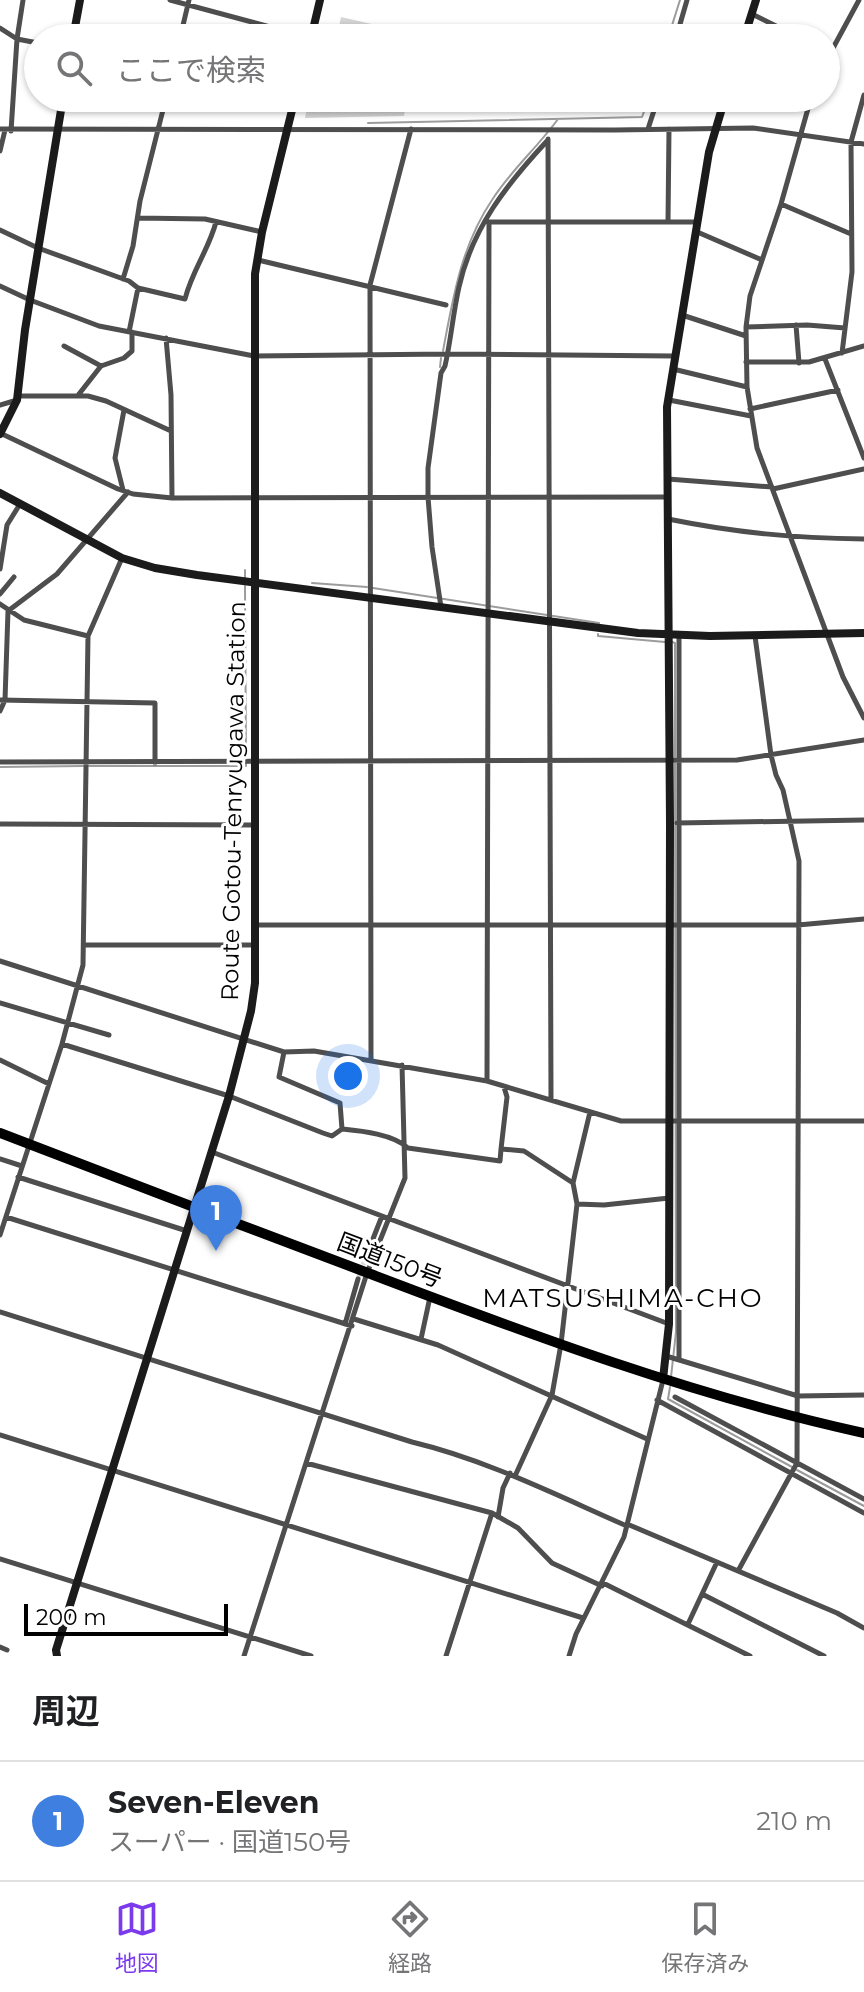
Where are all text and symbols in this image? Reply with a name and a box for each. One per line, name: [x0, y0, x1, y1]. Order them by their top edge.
search box: [24, 24, 840, 112]
icon: search: [52, 46, 96, 90]
text: ここで検索: [116, 52, 266, 89]
street label: Route Gotou-Tenryugawa Station: [215, 601, 251, 1001]
your location: [328, 1056, 368, 1096]
pin: 1: [190, 1185, 242, 1251]
street label: 国道150号: [333, 1227, 447, 1293]
district label: MATSUSHIMA-CHO: [482, 1282, 764, 1314]
scale bar: [24, 1600, 228, 1636]
text: 200 m: [36, 1604, 107, 1631]
text: 周辺: [32, 1690, 100, 1732]
text: Seven-Eleven: [108, 1784, 319, 1821]
text: 1: [53, 1805, 63, 1837]
text: 210 m: [756, 1805, 832, 1837]
text: スーパー · 国道150号: [108, 1826, 351, 1858]
tab: 地図: [115, 1897, 159, 1977]
tab: 経路: [388, 1897, 432, 1977]
tab: 保存済み: [661, 1897, 749, 1977]

